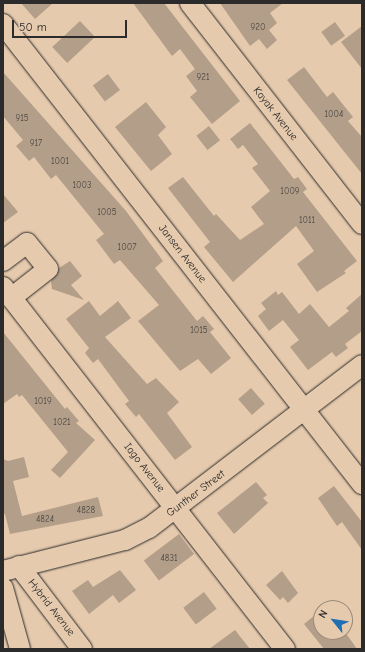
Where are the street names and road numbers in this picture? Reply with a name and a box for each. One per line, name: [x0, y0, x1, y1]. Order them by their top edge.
street label: Kayak Avenue: [250, 84, 300, 144]
street label: Jansen Avenue: [155, 222, 209, 286]
street label: Iago Avenue: [121, 441, 167, 495]
street label: Gunther Street: [164, 468, 228, 520]
street label: Hybrid Avenue: [25, 577, 77, 639]

